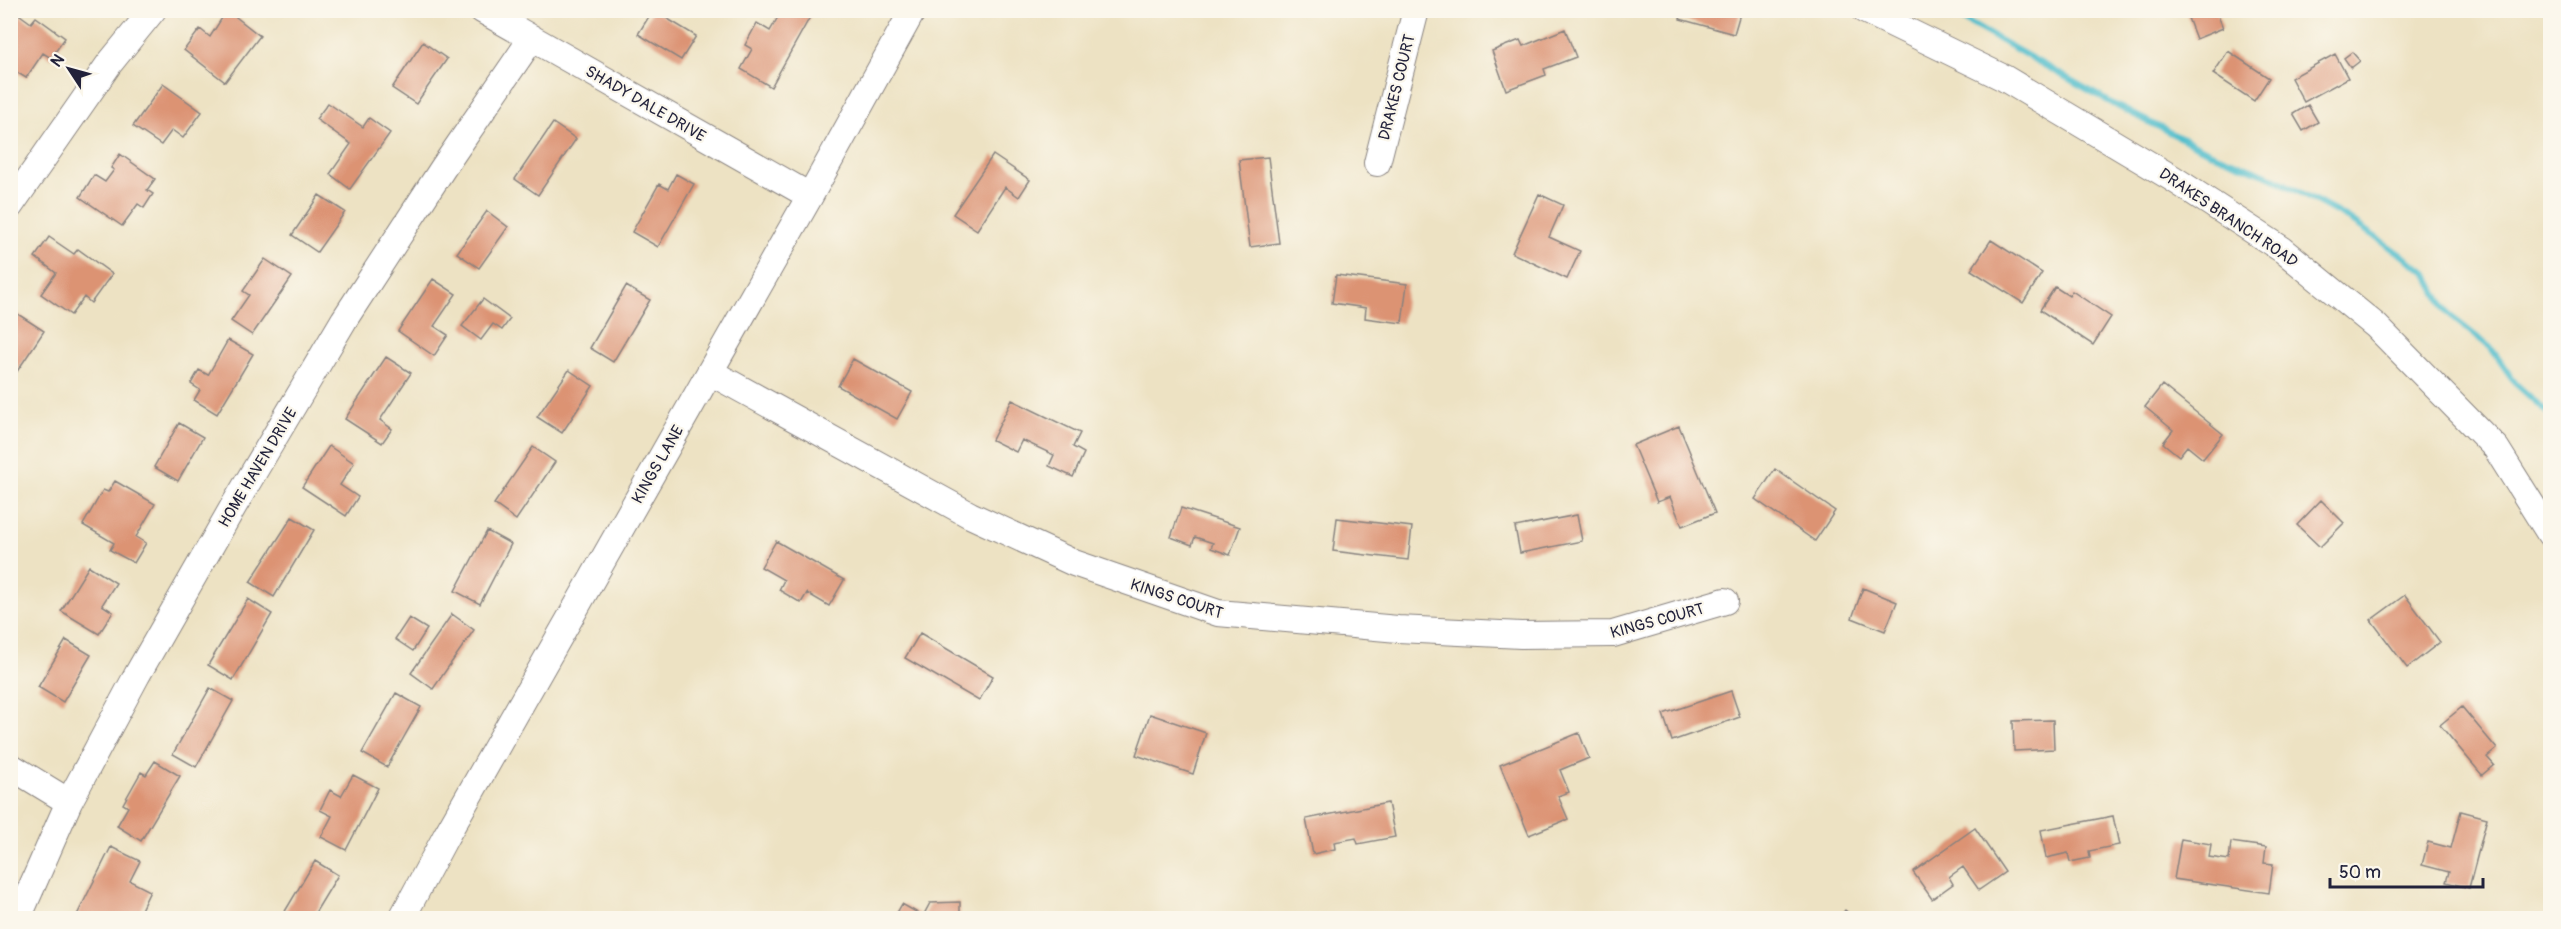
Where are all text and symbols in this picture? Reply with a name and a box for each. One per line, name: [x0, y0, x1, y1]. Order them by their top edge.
street label: DRAKES COURT: [1374, 32, 1420, 142]
north arrow: [39, 39, 99, 99]
text: N: [46, 50, 69, 71]
street label: SHADY DALE DRIVE: [582, 61, 709, 146]
street label: DRAKES BRANCH ROAD: [2155, 164, 2302, 272]
street label: HOME HAVEN DRIVE: [214, 404, 302, 531]
street label: KINGS LANE: [627, 422, 688, 507]
street label: KINGS COURT: [1128, 575, 1226, 623]
street label: KINGS COURT: [1608, 599, 1707, 643]
scale bar: [2330, 851, 2483, 889]
text: 50 m: [2339, 861, 2381, 884]

